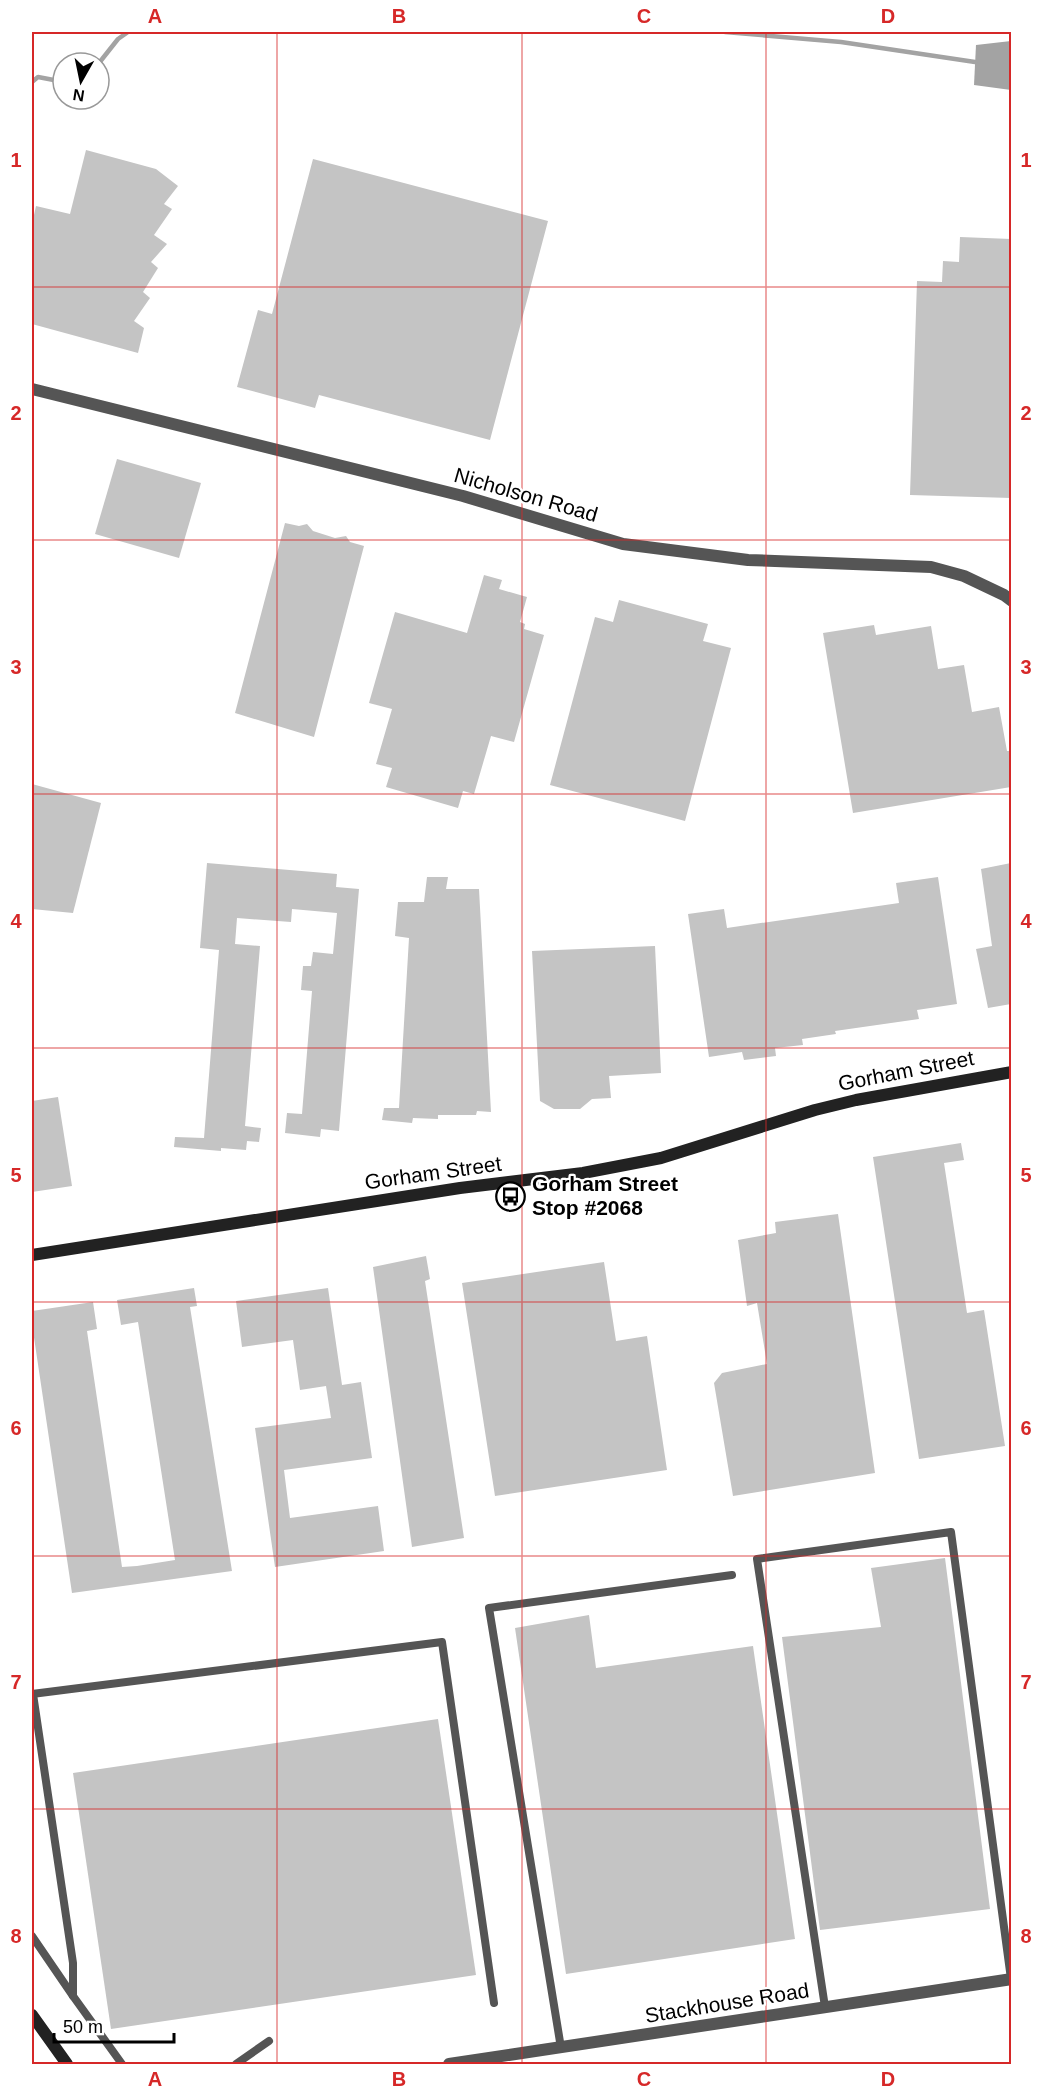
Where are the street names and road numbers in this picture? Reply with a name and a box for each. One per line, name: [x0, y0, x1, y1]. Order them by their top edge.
street label: Nicholson Road: [452, 463, 601, 526]
street label: Gorham Street: [836, 1046, 976, 1095]
street label: Gorham Street: [363, 1152, 503, 1193]
street label: Stackhouse Road: [643, 1978, 811, 2027]

